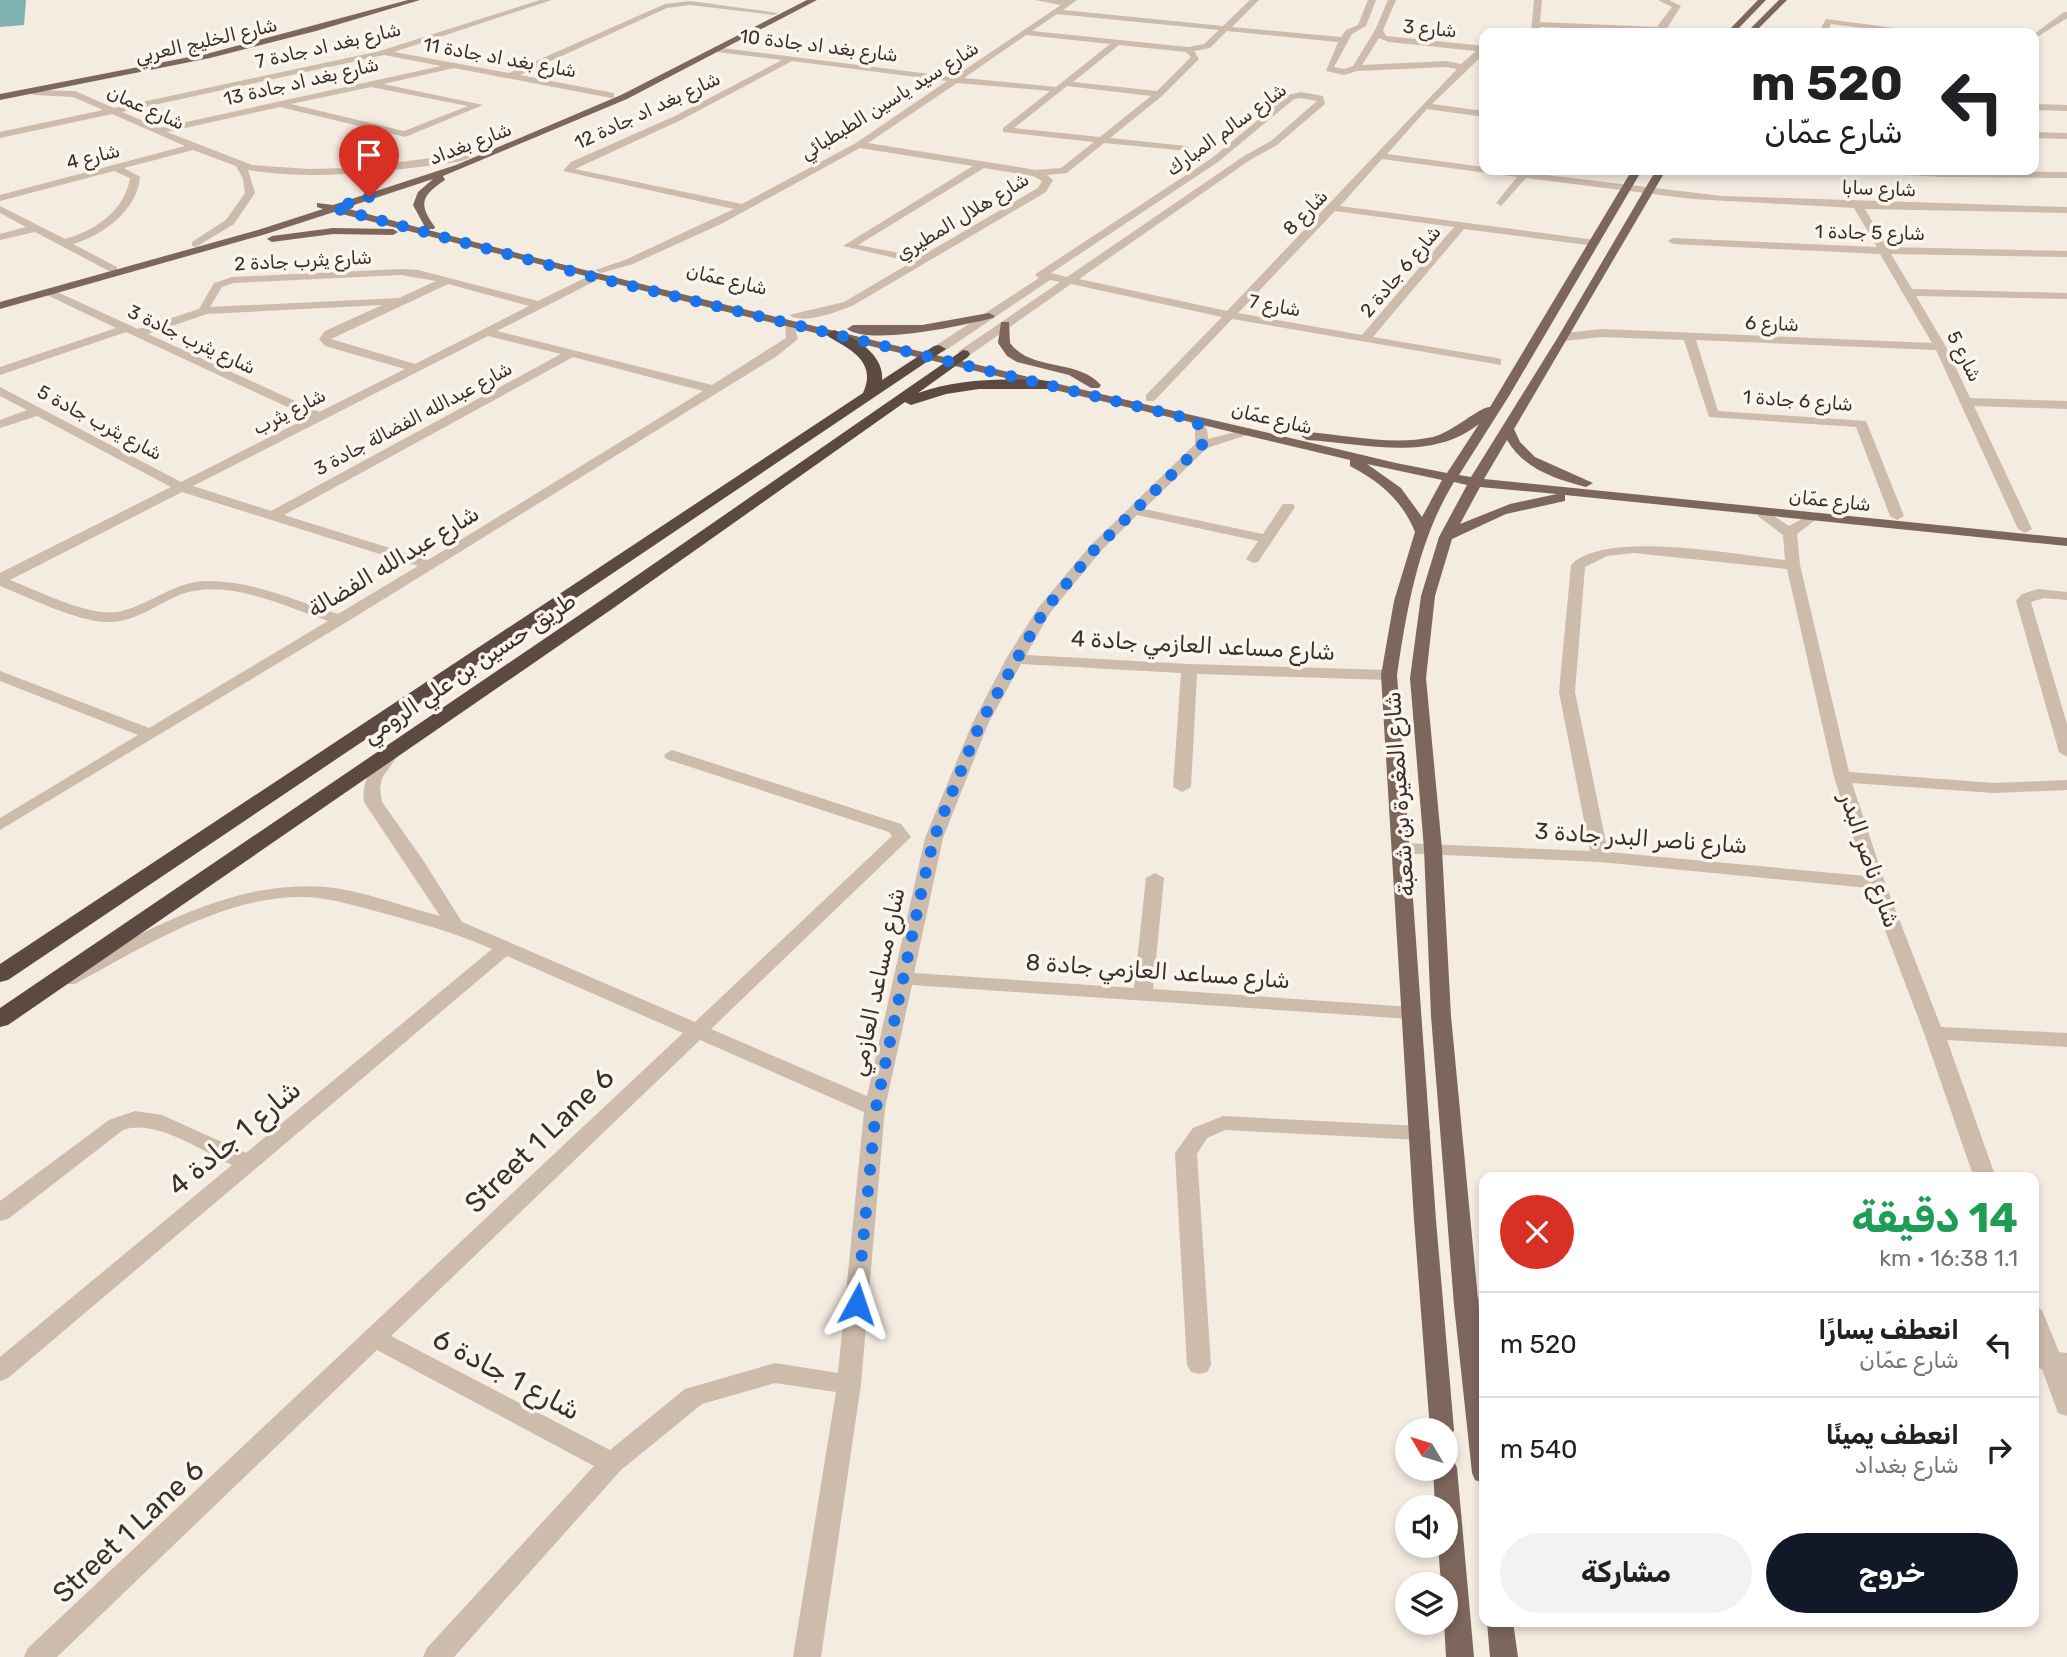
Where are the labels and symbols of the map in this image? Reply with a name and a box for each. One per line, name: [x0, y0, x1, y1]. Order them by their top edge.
street label: شارع الخليج العربي: [133, 13, 280, 71]
street label: شارع 3: [1402, 15, 1458, 44]
street label: شارع بغد اد جادة 7: [253, 18, 404, 75]
street label: شارع بغد اد جادة 10: [738, 24, 899, 69]
street label: شارع بغد اد جادة 11: [421, 33, 578, 84]
street label: شارع سيد ياسين الطبطبائي: [796, 36, 984, 167]
street label: شارع بغد اد جادة 13: [221, 52, 381, 112]
street label: شارع بغد اد جادة 12: [571, 67, 725, 156]
street label: شارع سالم المبارك: [1162, 78, 1292, 182]
street label: شارع عمان: [103, 80, 188, 137]
street label: شارع بغداد: [426, 117, 515, 172]
pin: [339, 125, 399, 197]
street label: شارع 4: [64, 139, 123, 176]
street label: شارع هلال المطيري: [891, 168, 1034, 267]
street label: شارع سابا: [1841, 176, 1917, 203]
street label: شارع 8: [1278, 185, 1334, 241]
street label: شارع 5 جادة 1: [1815, 220, 1925, 247]
street label: شارع 6 جادة 2: [1355, 221, 1447, 323]
street label: شارع يثرب جادة 2: [233, 245, 373, 278]
street label: شارع عمّان: [684, 259, 770, 302]
street label: شارع 7: [1247, 290, 1303, 323]
street label: شارع يثرب جادة 3: [123, 300, 259, 381]
street label: شارع 6: [1745, 311, 1799, 338]
street label: شارع 5: [1940, 327, 1987, 386]
street label: شارع عبدالله الفضالة جادة 3: [310, 356, 517, 482]
street label: شارع يثرب جادة 5: [32, 380, 166, 467]
street label: شارع يثرب: [249, 383, 330, 441]
street label: شارع 6 جادة 1: [1742, 385, 1854, 418]
street label: شارع عمّان: [1229, 398, 1315, 441]
street label: شارع عمّان: [1788, 485, 1872, 518]
street label: شارع عبدالله الفضالة: [302, 499, 485, 625]
street label: طريق حسين بن علي الرومي: [357, 586, 583, 752]
street label: شارع مساعد العازمي جادة 4: [1070, 624, 1336, 669]
street label: شارع المغيرة بن شعبة: [1378, 690, 1422, 898]
street label: شارع ناصر البدر: [1831, 787, 1906, 932]
street label: شارع ناصر البدر جادة 3: [1534, 817, 1748, 861]
street label: شارع مساعد العازمي: [843, 885, 914, 1079]
street label: شارع مساعد العازمي جادة 8: [1025, 948, 1291, 997]
street label: Street 1 Lane 6: [458, 1061, 621, 1220]
street label: شارع 1 جادة 4: [161, 1072, 309, 1205]
position arrow: [820, 1267, 894, 1341]
street label: شارع 1 جادة 6: [426, 1322, 586, 1430]
north arrow: [1395, 1418, 1458, 1480]
street label: Street 1 Lane 6: [46, 1453, 211, 1610]

